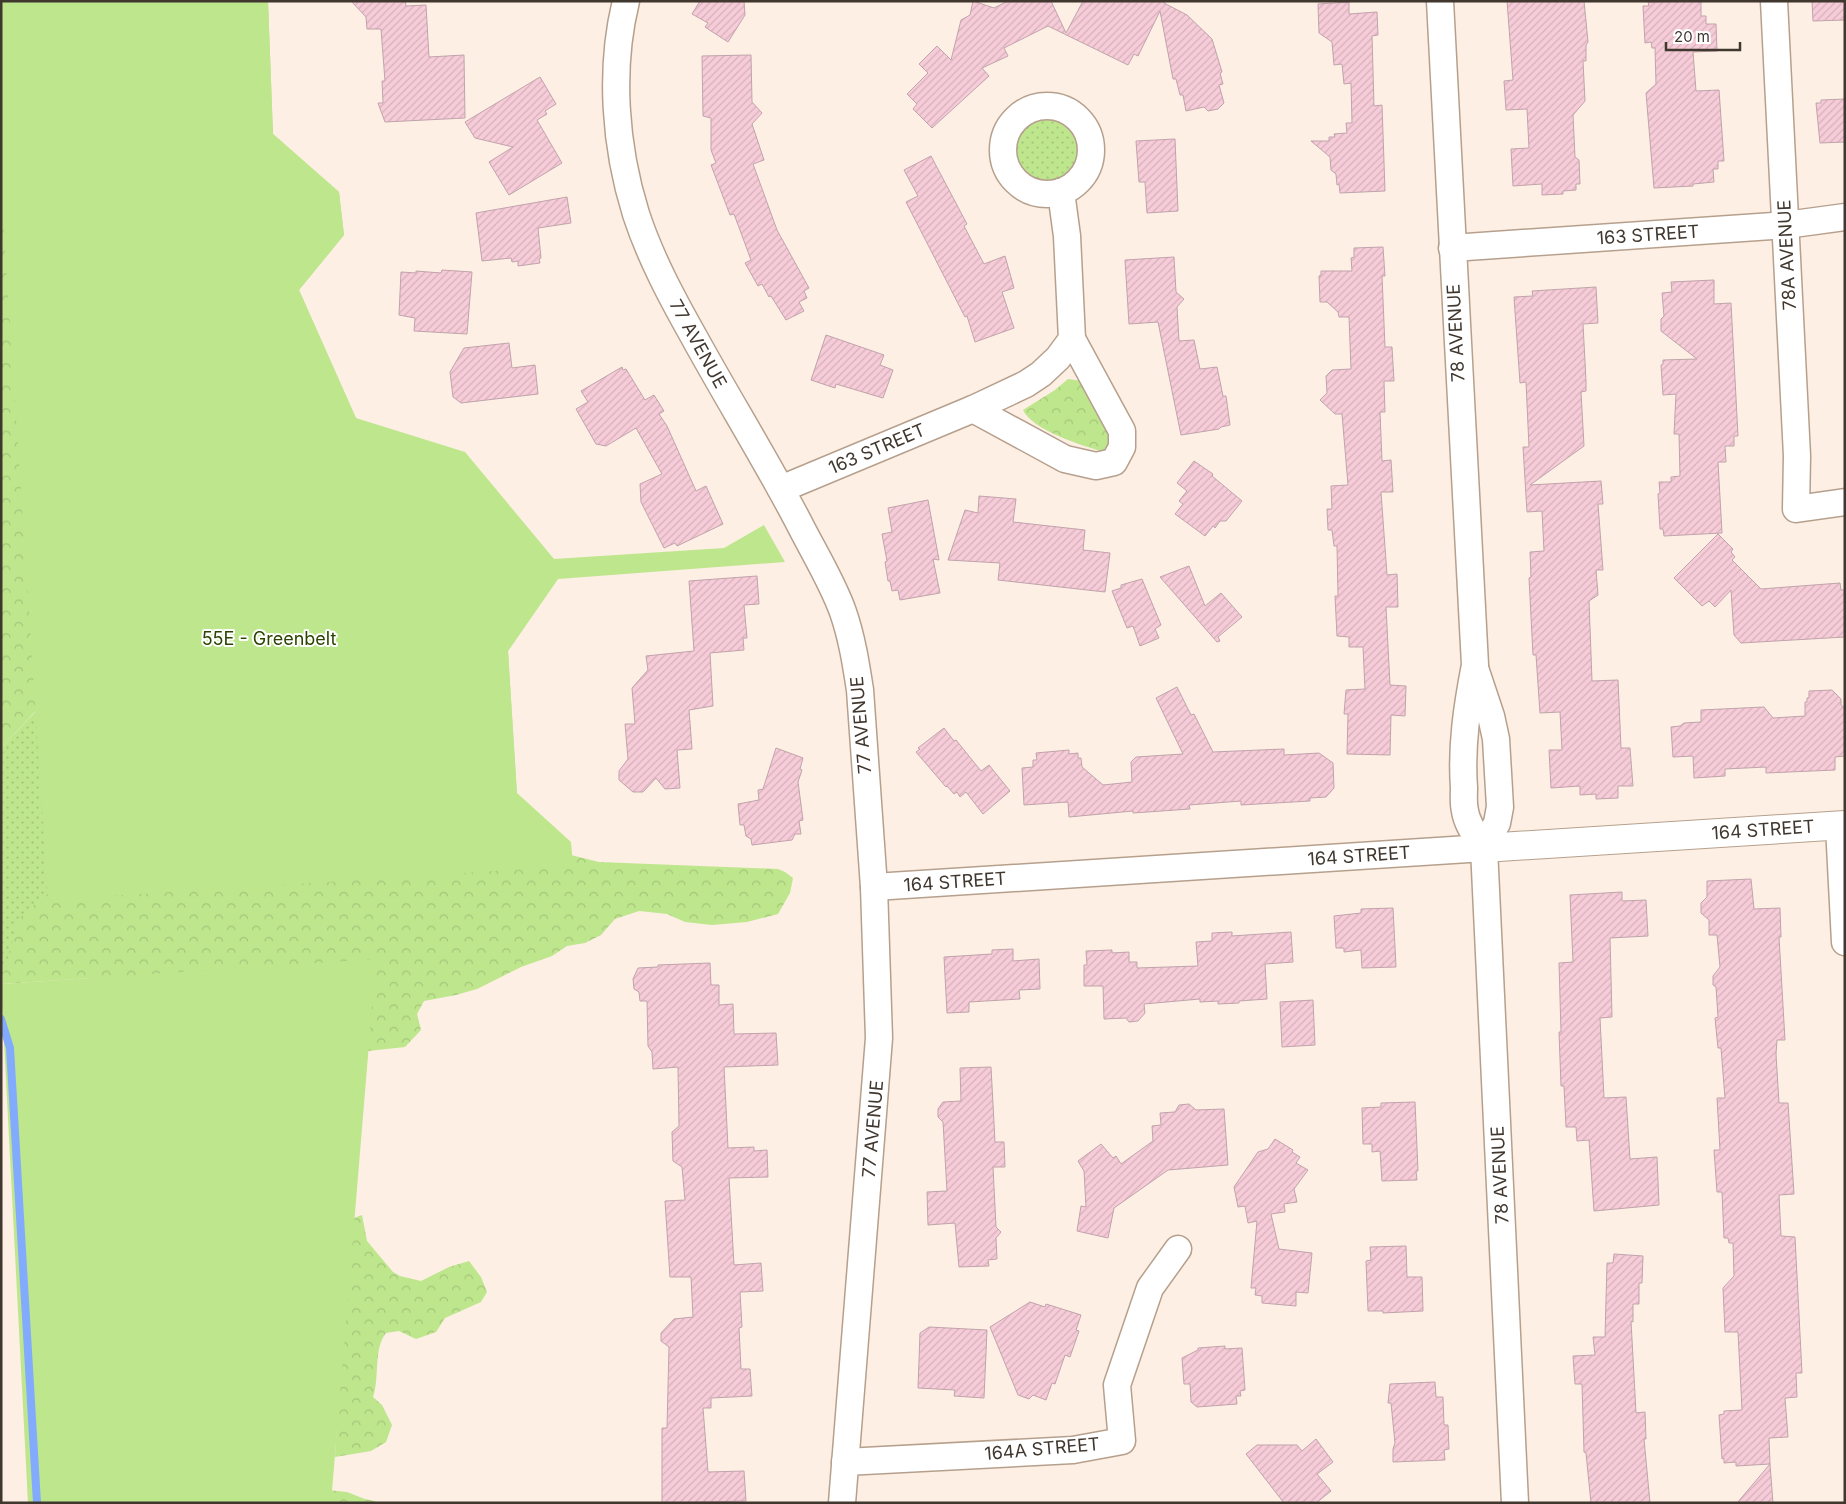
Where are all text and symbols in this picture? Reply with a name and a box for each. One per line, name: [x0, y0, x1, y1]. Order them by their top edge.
scale bar: [1666, 20, 1740, 52]
text: 20 m: [1674, 27, 1710, 46]
street label: 78A AVENUE: [1773, 199, 1800, 311]
street label: 163 STREET: [1596, 220, 1700, 249]
street label: 78 AVENUE: [1442, 283, 1469, 383]
street label: 77 AVENUE: [665, 296, 731, 392]
street label: 163 STREET: [825, 419, 928, 478]
park label: 55E - Greenbelt: [202, 628, 336, 649]
street label: 77 AVENUE: [846, 675, 875, 775]
street label: 164 STREET: [1711, 815, 1815, 844]
street label: 164 STREET: [1307, 841, 1411, 870]
street label: 164 STREET: [903, 867, 1007, 896]
street label: 77 AVENUE: [858, 1079, 887, 1179]
street label: 78 AVENUE: [1486, 1125, 1513, 1225]
street label: 164A STREET: [983, 1433, 1100, 1464]

